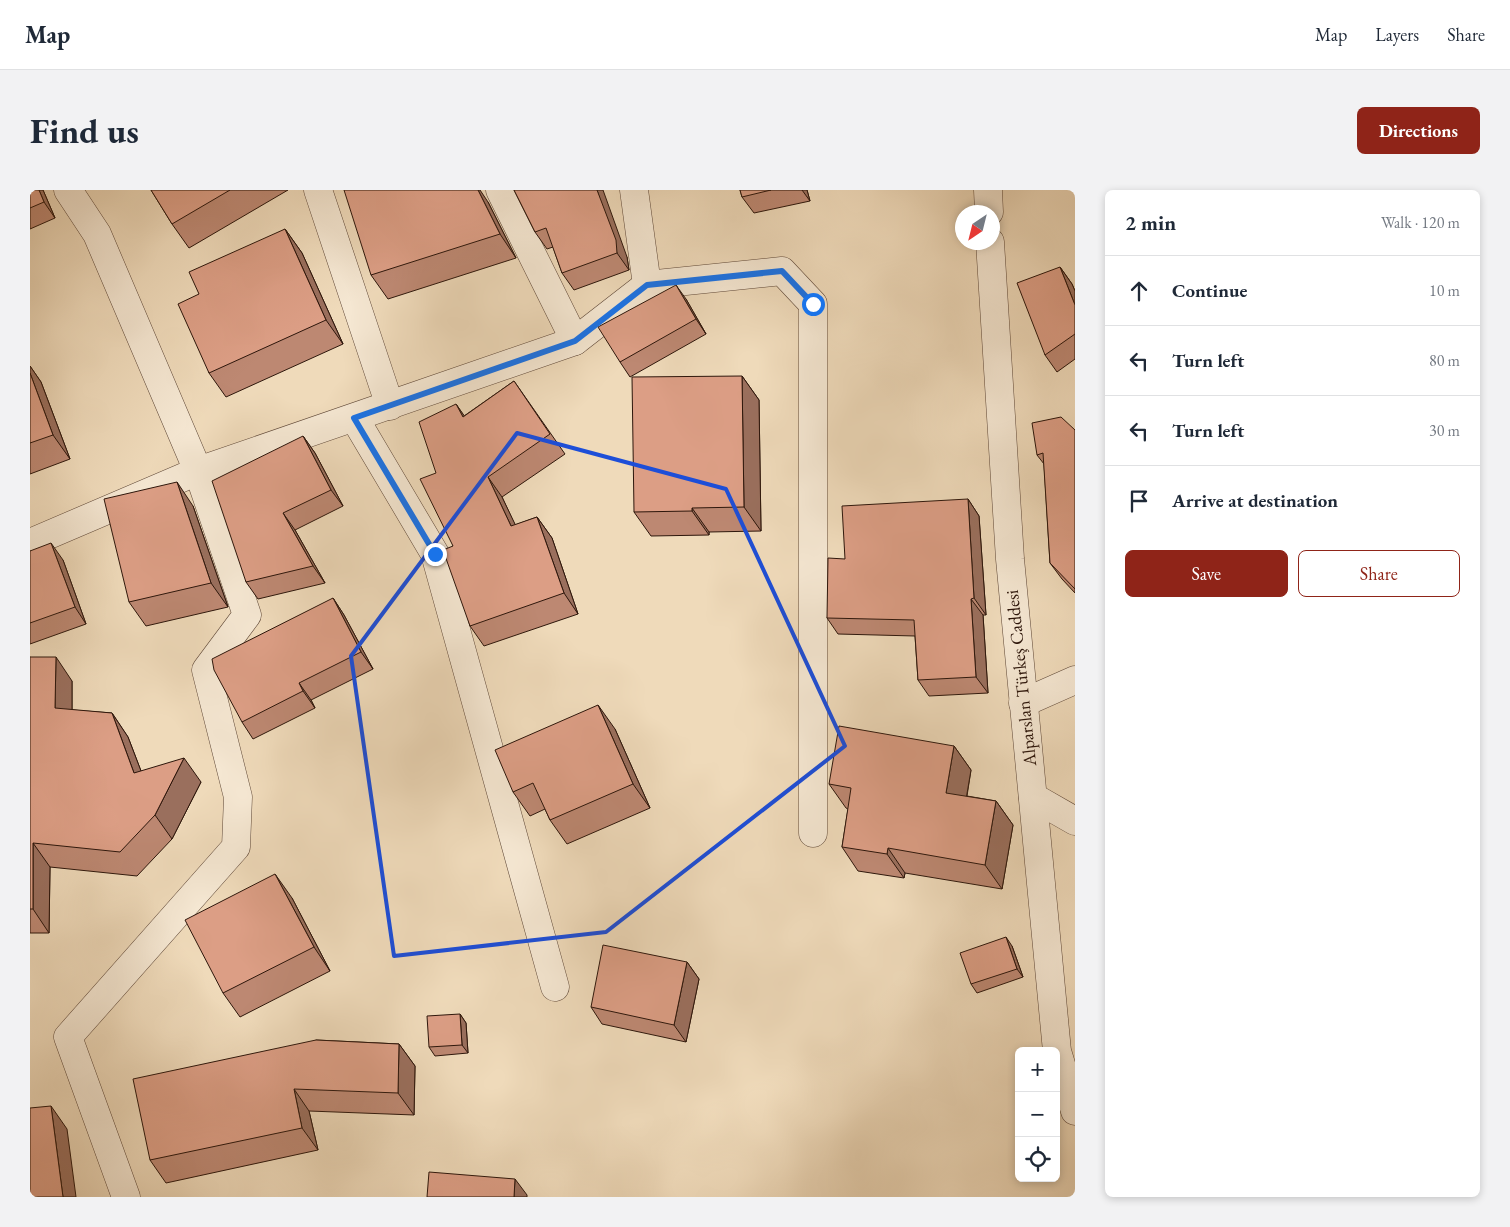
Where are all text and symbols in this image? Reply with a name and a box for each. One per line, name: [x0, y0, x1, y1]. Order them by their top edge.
text: Map: [25, 19, 70, 50]
text: Map: [1315, 23, 1347, 46]
text: Layers: [1375, 23, 1419, 46]
text: Share: [1447, 23, 1485, 46]
button: Directions: [1357, 107, 1480, 154]
text: Find us: [30, 108, 139, 153]
north arrow: [955, 205, 1000, 250]
text: 2 min: [1125, 209, 1176, 236]
text: Walk · 120 m: [1381, 212, 1460, 233]
icon: ahead: [1125, 277, 1153, 305]
text: Continue: [1172, 278, 1247, 303]
text: 10 m: [1429, 280, 1460, 301]
route start: [802, 293, 825, 316]
icon: left: [1125, 347, 1153, 375]
text: Turn left: [1172, 348, 1244, 373]
text: 80 m: [1429, 350, 1460, 371]
icon: left: [1125, 417, 1153, 445]
text: Turn left: [1172, 418, 1244, 443]
text: 30 m: [1429, 420, 1460, 441]
icon: arrive: [1125, 487, 1153, 515]
text: Arrive at destination: [1172, 488, 1338, 513]
route end: [424, 543, 447, 566]
button: Save: [1125, 550, 1288, 597]
button: Share: [1298, 550, 1460, 597]
street label: Alparslan Türkeş Caddesi: [1000, 588, 1041, 768]
map controls: [1015, 1047, 1060, 1182]
button: +: [1015, 1047, 1060, 1092]
button: −: [1015, 1092, 1060, 1137]
button: locate: [1015, 1137, 1060, 1182]

